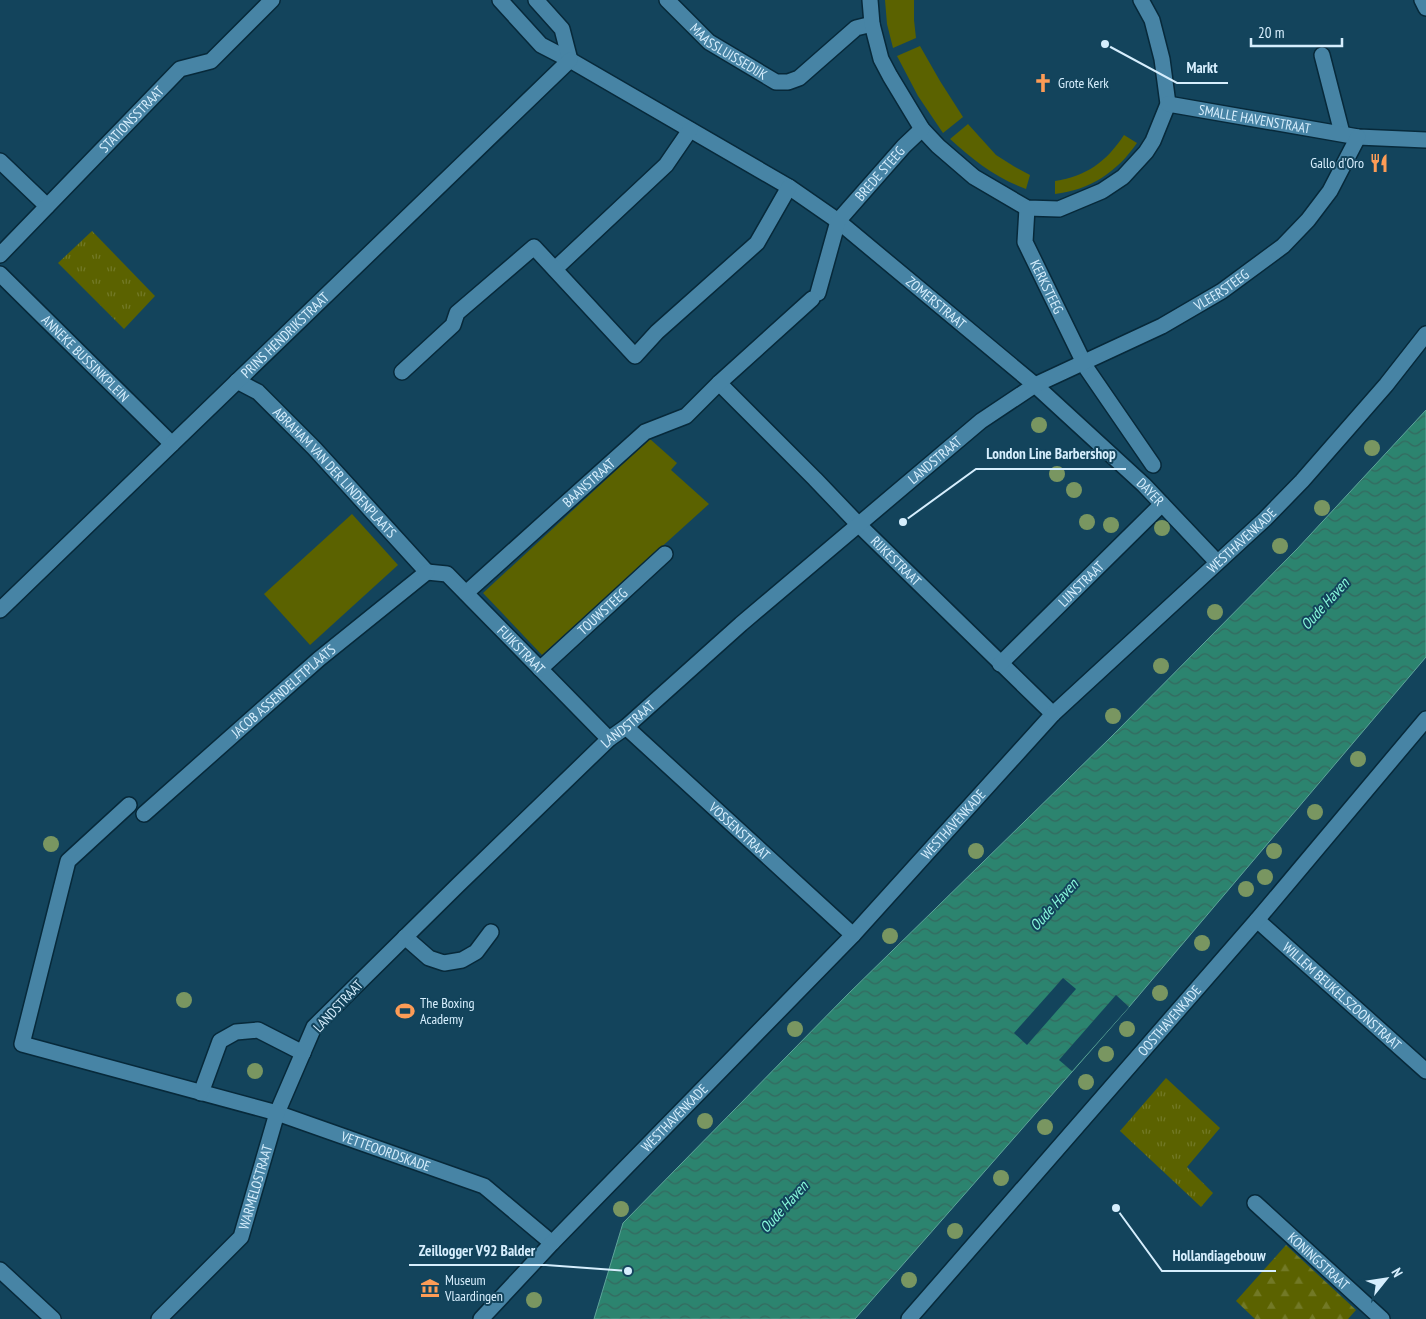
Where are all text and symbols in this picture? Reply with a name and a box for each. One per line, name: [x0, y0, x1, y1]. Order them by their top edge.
scale bar: [1251, 15, 1342, 47]
street label: MAASSLUISSEDIJK: [686, 19, 771, 84]
text: 20 m: [1258, 23, 1284, 42]
callout: Markt: [1177, 53, 1228, 83]
text: Markt: [1186, 58, 1218, 77]
church icon: Grote Kerk: [1032, 72, 1054, 94]
place label: Grote Kerk: [1058, 74, 1109, 92]
street label: STATIONSSTRAAT: [95, 82, 168, 156]
street label: SMALLE HAVENSTRAAT: [1197, 101, 1313, 138]
street label: BREDE STEEG: [851, 142, 909, 205]
restaurant icon: Gallo d'Oro: [1368, 152, 1390, 174]
place label: Gallo d'Oro: [1310, 154, 1364, 172]
street label: KERKSTEEG: [1026, 257, 1068, 317]
street label: VLEERSTEEG: [1190, 265, 1253, 315]
street label: ZOMERSTRAAT: [902, 273, 970, 333]
street label: PRINS HENDRIKSTRAAT: [237, 288, 333, 382]
street label: ANNEKE BUSSINKPLEIN: [38, 311, 133, 406]
street label: ABRAHAM VAN DER LINDENPLAATS: [269, 403, 400, 542]
street label: LANDSTRAAT: [904, 432, 966, 488]
callout: London Line Barbershop: [976, 439, 1126, 469]
text: London Line Barbershop: [986, 444, 1116, 463]
street label: BAANSTRAAT: [559, 454, 619, 511]
street label: DAYER: [1133, 474, 1168, 510]
street label: WESTHAVENKADE: [1203, 504, 1280, 577]
street label: RIJKESTRAAT: [867, 532, 926, 590]
street label: LIJNSTRAAT: [1054, 557, 1108, 610]
water label: Oude Haven: [1296, 573, 1354, 634]
street label: TOUWSTEEG: [574, 584, 631, 639]
street label: FUIKSTRAAT: [494, 622, 549, 678]
street label: JACOB ASSENDELFTPLAATS: [227, 640, 339, 742]
street label: LANDSTRAAT: [597, 696, 659, 751]
street label: WESTHAVENKADE: [917, 786, 989, 863]
street label: VOSSENSTRAAT: [704, 798, 774, 864]
water label: Oude Haven: [1025, 874, 1083, 935]
street label: WILLEM BEUKELSZOONSTRAAT: [1279, 938, 1406, 1054]
street label: LANDSTRAAT: [309, 976, 367, 1036]
street label: OOSTHAVENKADE: [1134, 982, 1205, 1060]
place label: The Boxing Academy: [420, 994, 475, 1028]
sports icon: The Boxing Academy: [394, 1000, 416, 1022]
street label: WESTHAVENKADE: [637, 1080, 711, 1156]
street label: VETTEOORDSKADE: [338, 1127, 433, 1175]
street label: WARMELOSTRAAT: [235, 1142, 277, 1232]
water label: Oude Haven: [755, 1176, 813, 1237]
street label: KONINGSTRAAT: [1284, 1228, 1354, 1294]
callout: Zeillogger V92 Balder: [409, 1235, 546, 1265]
text: Zeillogger V92 Balder: [419, 1241, 536, 1260]
callout: Hollandiagebouw: [1162, 1241, 1276, 1271]
text: Hollandiagebouw: [1172, 1246, 1267, 1265]
north arrow: [1361, 1254, 1411, 1304]
text: N: [1388, 1265, 1407, 1280]
place label: Museum Vlaardingen: [444, 1271, 503, 1305]
museum icon: Museum Vlaardingen: [419, 1277, 441, 1299]

